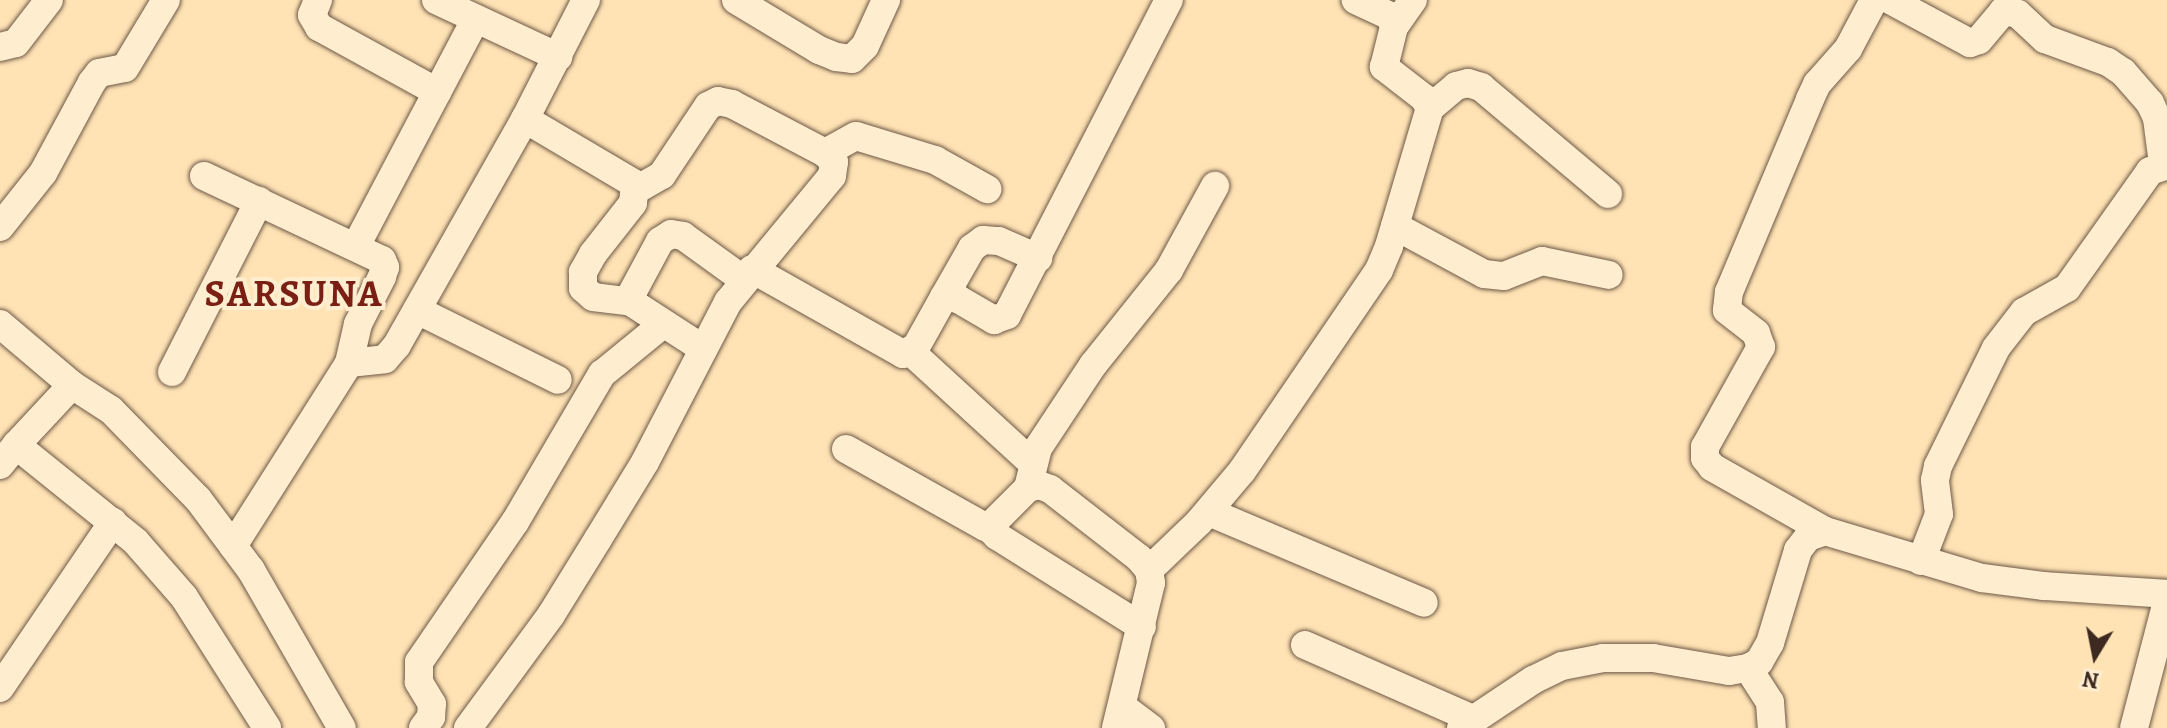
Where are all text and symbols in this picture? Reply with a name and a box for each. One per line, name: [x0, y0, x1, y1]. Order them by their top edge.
district label: SARSUNA: [205, 271, 383, 317]
north arrow: [2055, 616, 2135, 696]
text: N: [2080, 663, 2101, 696]

